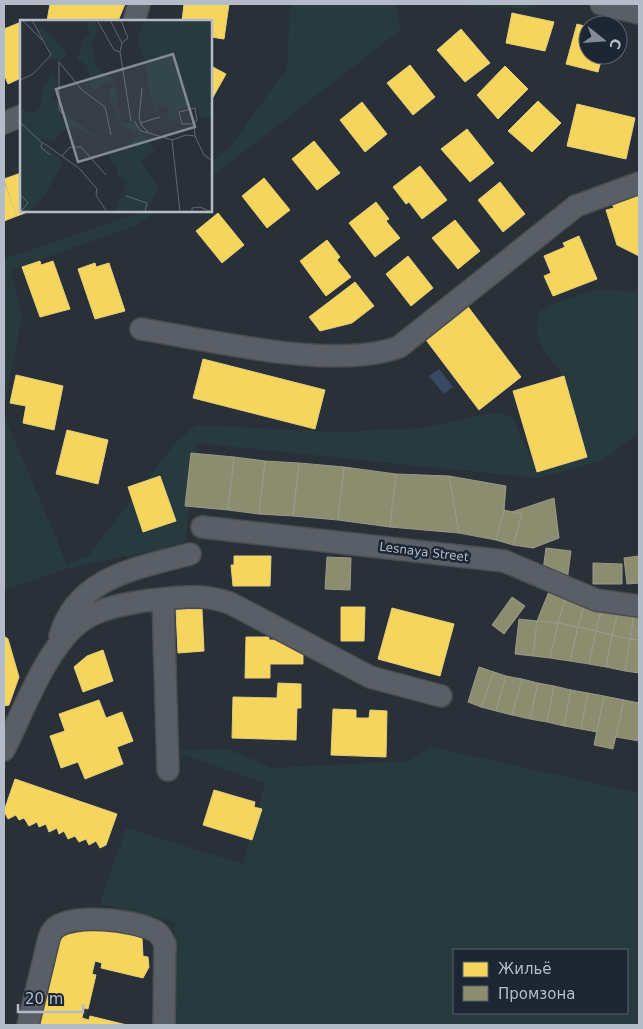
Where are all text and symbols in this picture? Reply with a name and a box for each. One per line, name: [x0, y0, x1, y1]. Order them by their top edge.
north arrow: [578, 15, 628, 65]
inset map: [20, 20, 212, 212]
text: С: [606, 37, 625, 51]
street label: Lesnaya Street: [379, 540, 470, 564]
legend: [453, 949, 628, 1014]
text: Жильё: [498, 960, 552, 978]
scale bar: [18, 982, 82, 1014]
text: Промзона: [498, 985, 575, 1003]
text: 20 m: [25, 990, 63, 1008]

